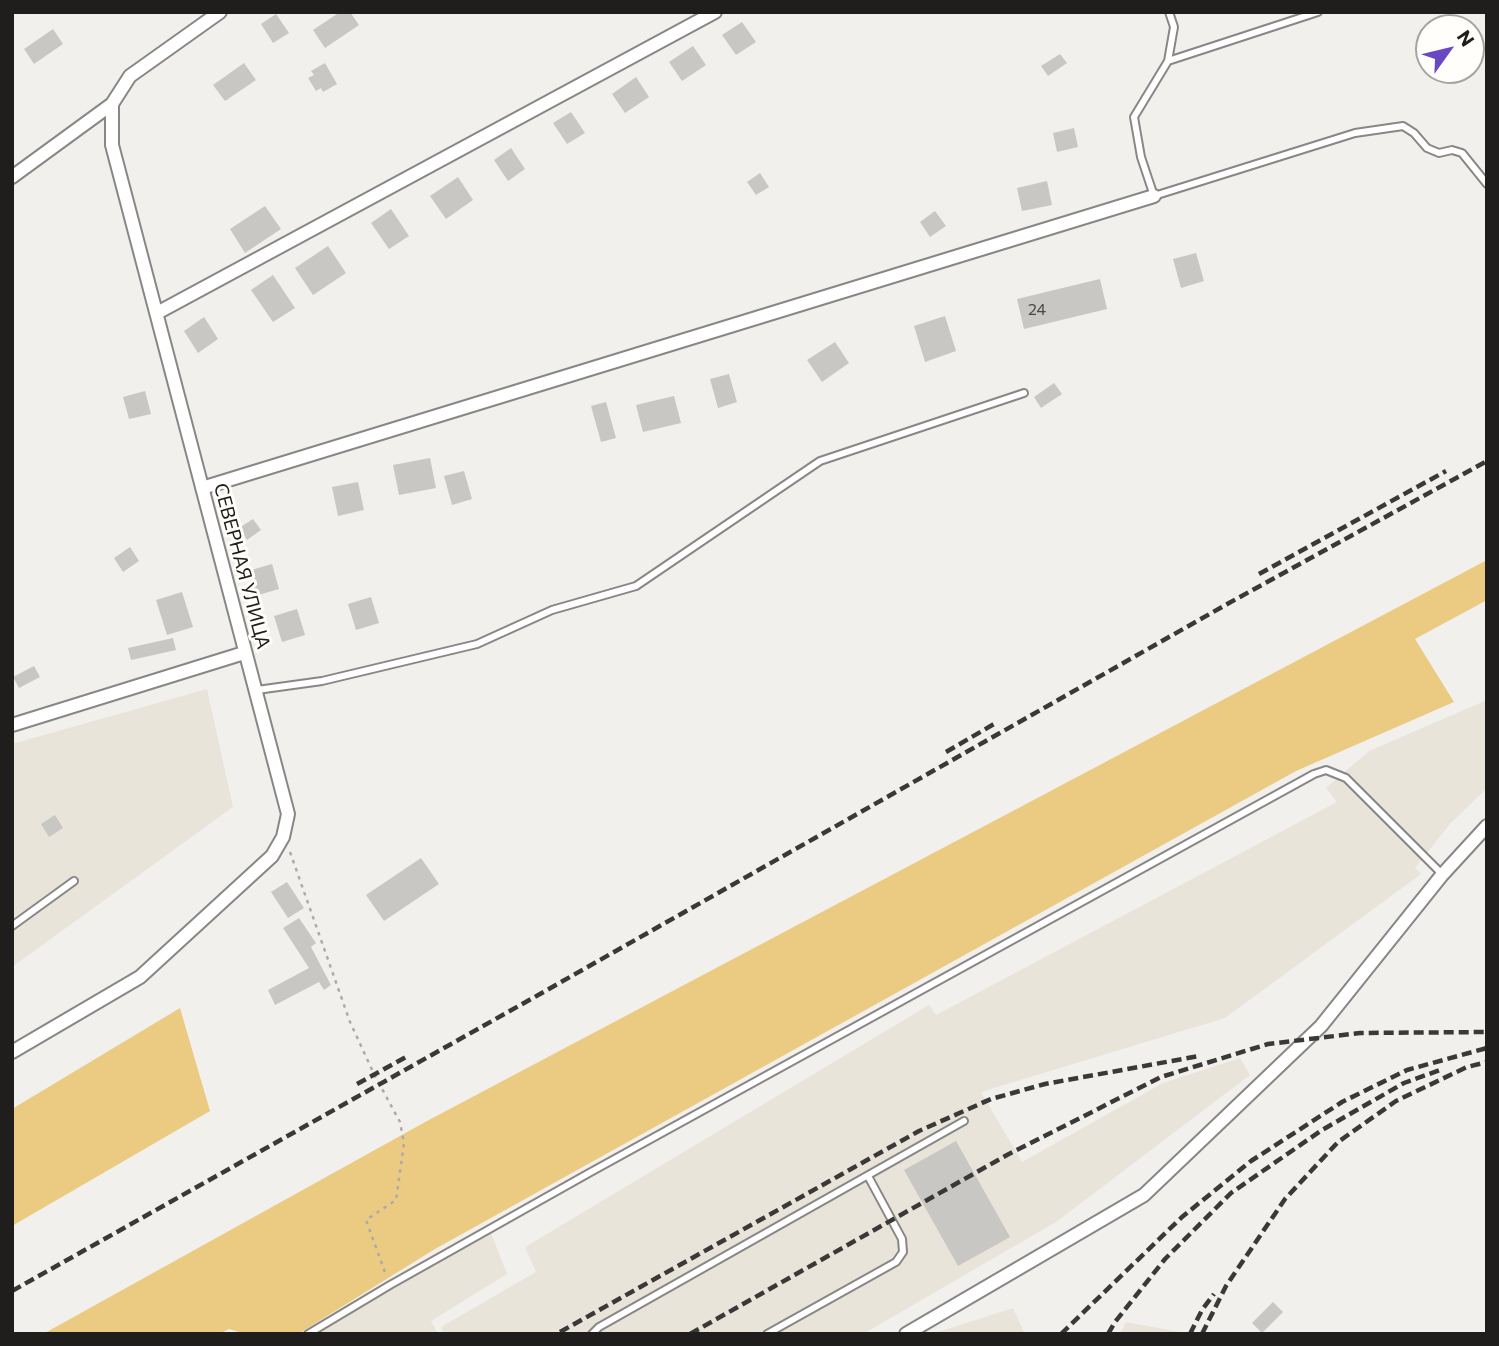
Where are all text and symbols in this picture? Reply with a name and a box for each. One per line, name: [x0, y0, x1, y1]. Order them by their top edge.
north arrow: [1415, 14, 1485, 84]
text: N: [1453, 26, 1480, 50]
house number: 24: [1028, 300, 1046, 320]
street label: СЕВЕРНАЯ УЛИЦА: [209, 481, 275, 651]

